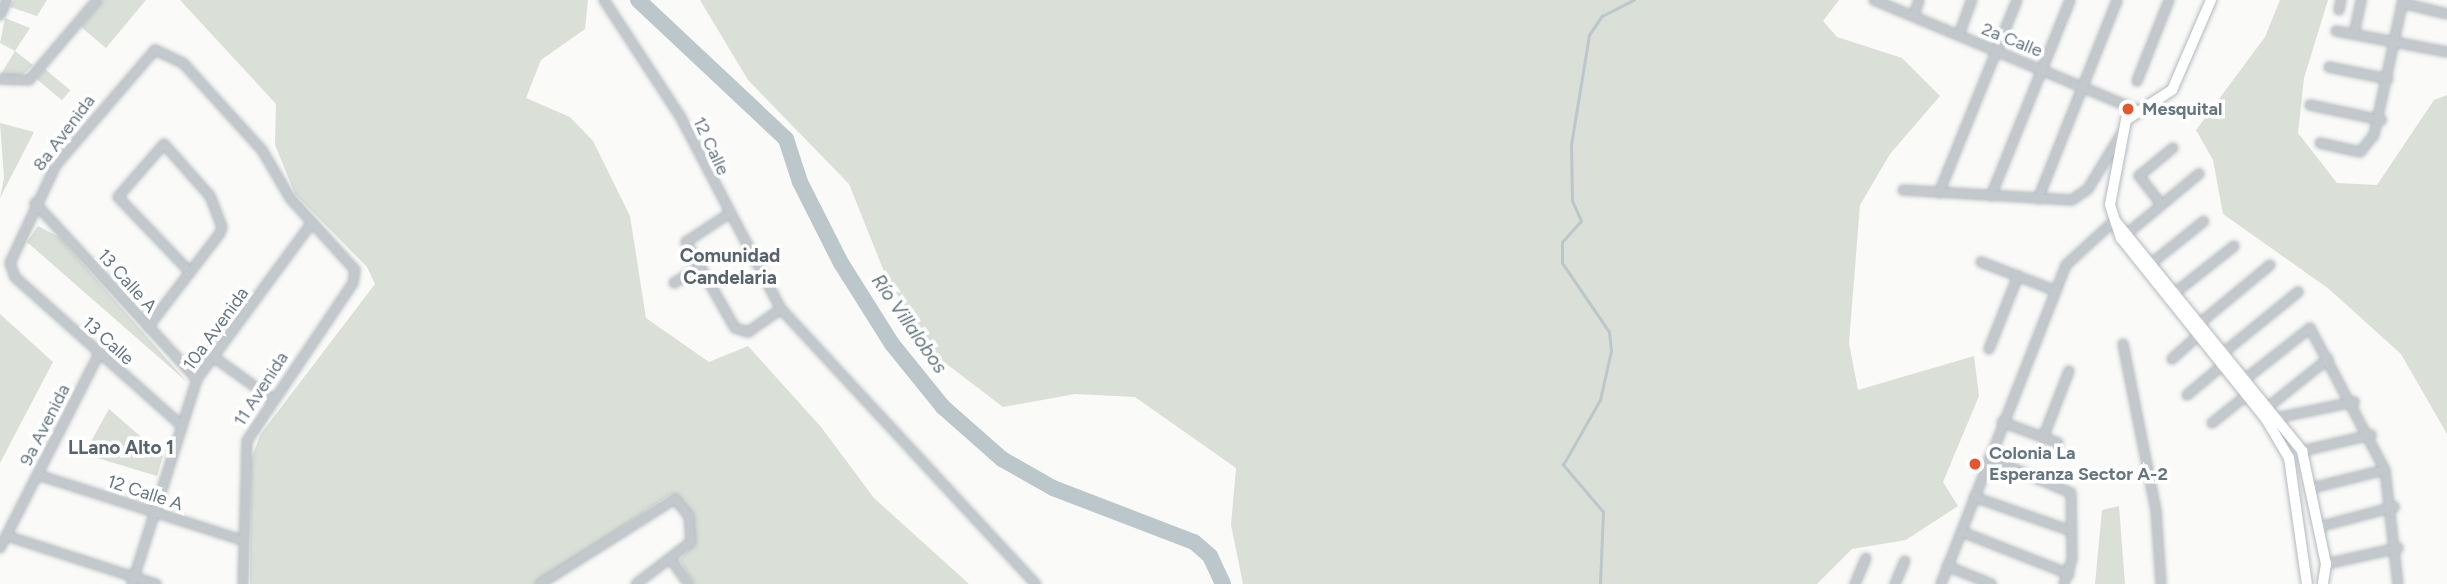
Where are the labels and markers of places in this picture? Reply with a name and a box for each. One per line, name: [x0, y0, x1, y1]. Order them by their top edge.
place label: Mesquital: [2142, 98, 2222, 120]
marker: Mesquital: [2120, 101, 2136, 117]
place label: Colonia La Esperanza Sector A-2: [1989, 443, 2168, 486]
marker: Colonia La Esperanza Sector A-2: [1967, 456, 1983, 472]

